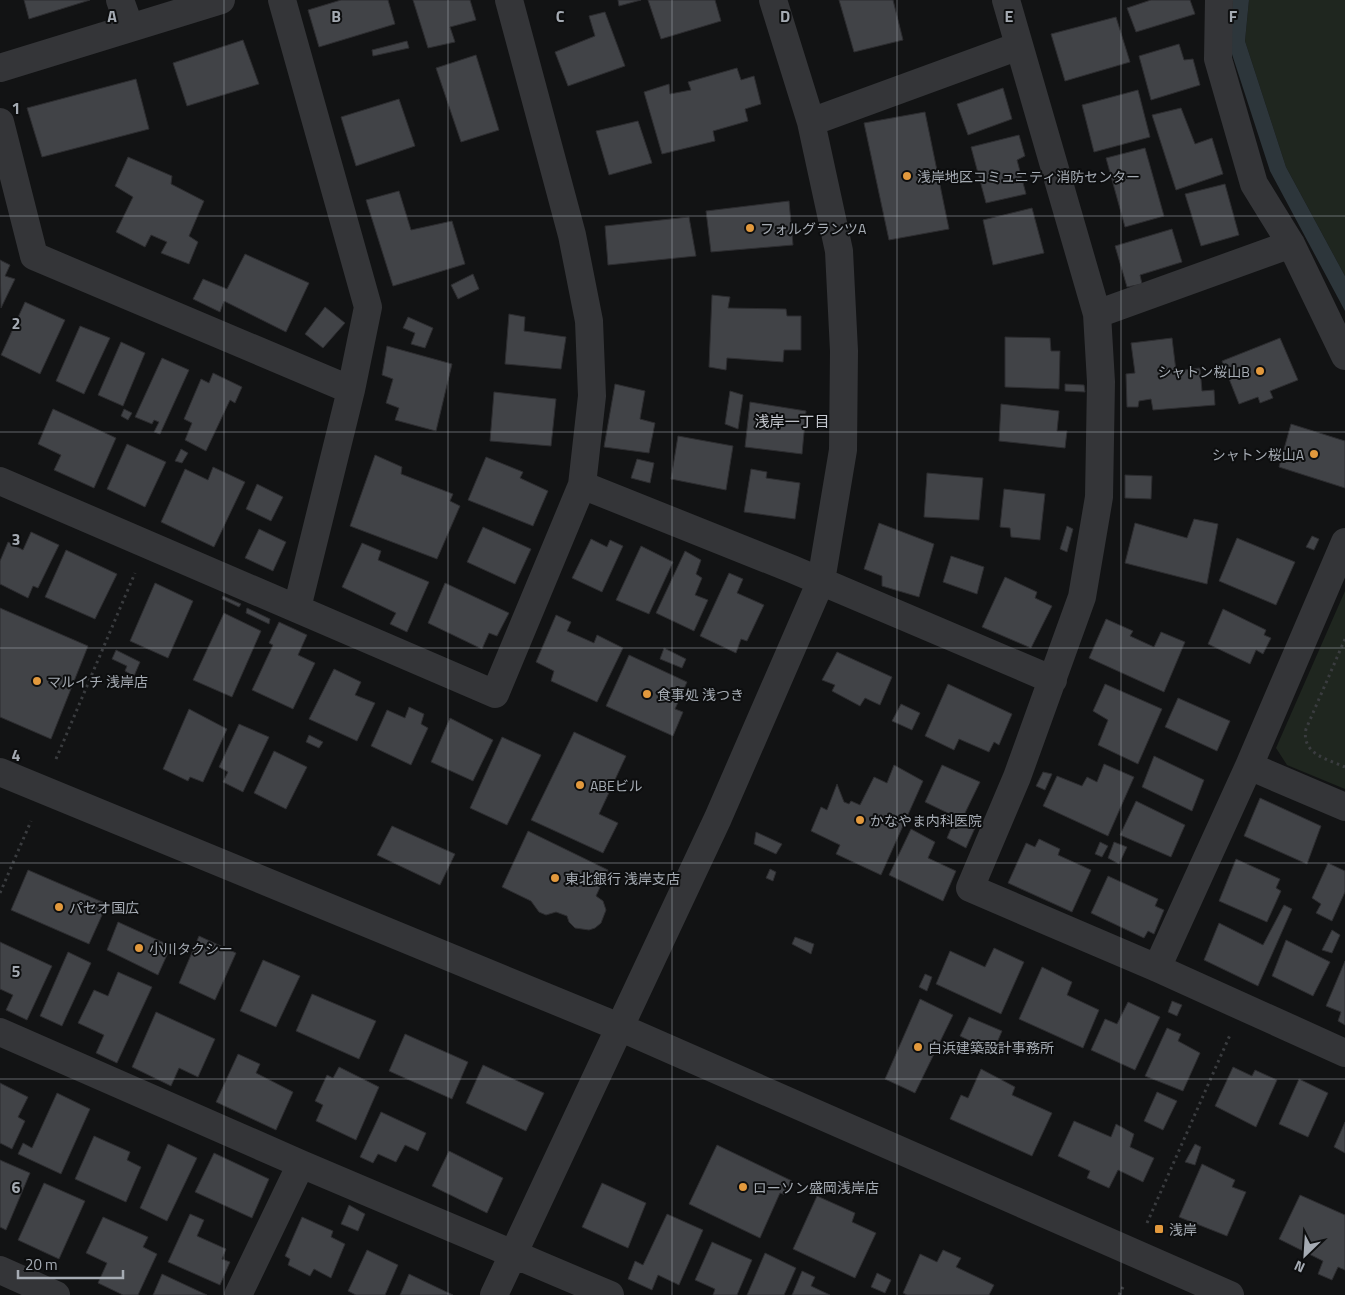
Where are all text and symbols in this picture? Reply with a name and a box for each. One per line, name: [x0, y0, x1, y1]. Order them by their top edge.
text: A: [107, 4, 117, 28]
text: B: [331, 4, 341, 28]
text: C: [556, 4, 565, 28]
text: D: [780, 4, 790, 28]
text: E: [1005, 4, 1014, 28]
text: F: [1229, 4, 1238, 28]
text: 1: [12, 96, 20, 120]
place label: 浅岸地区コミュニティ消防センター: [917, 166, 1140, 187]
marker: 浅岸地区コミュニティ消防センター: [901, 170, 913, 182]
place label: フォルグランツA: [760, 218, 867, 239]
marker: フォルグランツA: [744, 222, 756, 234]
text: 2: [12, 311, 20, 335]
place label: シャトン桜山B: [1157, 361, 1250, 382]
marker: シャトン桜山B: [1254, 365, 1266, 377]
district label: 浅岸一丁目: [754, 410, 830, 433]
place label: シャトン桜山A: [1212, 444, 1305, 465]
marker: シャトン桜山A: [1308, 448, 1320, 460]
text: 3: [12, 527, 20, 551]
place label: マルイチ 浅岸店: [47, 671, 148, 692]
marker: マルイチ 浅岸店: [31, 675, 43, 687]
place label: 食事処 浅つき: [657, 684, 744, 705]
marker: 食事処 浅つき: [641, 688, 653, 700]
text: 4: [12, 743, 21, 767]
place label: ABEビル: [590, 775, 643, 796]
marker: ABEビル: [574, 779, 586, 791]
place label: かなやま内科医院: [870, 810, 982, 831]
marker: かなやま内科医院: [854, 814, 866, 826]
place label: 東北銀行 浅岸支店: [565, 868, 680, 889]
marker: 東北銀行 浅岸支店: [549, 872, 561, 884]
place label: パセオ国広: [69, 897, 139, 918]
marker: パセオ国広: [53, 901, 65, 913]
place label: 小川タクシー: [149, 938, 233, 959]
marker: 小川タクシー: [133, 942, 145, 954]
text: 5: [12, 959, 21, 983]
place label: 白浜建築設計事務所: [928, 1037, 1054, 1058]
marker: 白浜建築設計事務所: [912, 1041, 924, 1053]
text: 6: [12, 1175, 21, 1199]
place label: ローソン盛岡浅岸店: [753, 1177, 879, 1198]
marker: ローソン盛岡浅岸店: [737, 1181, 749, 1193]
place label: 浅岸: [1169, 1219, 1197, 1240]
marker: 浅岸: [1153, 1223, 1165, 1235]
north arrow: [1280, 1230, 1330, 1280]
scale bar: [18, 1248, 122, 1280]
text: 20 m: [25, 1253, 58, 1276]
text: N: [1290, 1256, 1308, 1279]

